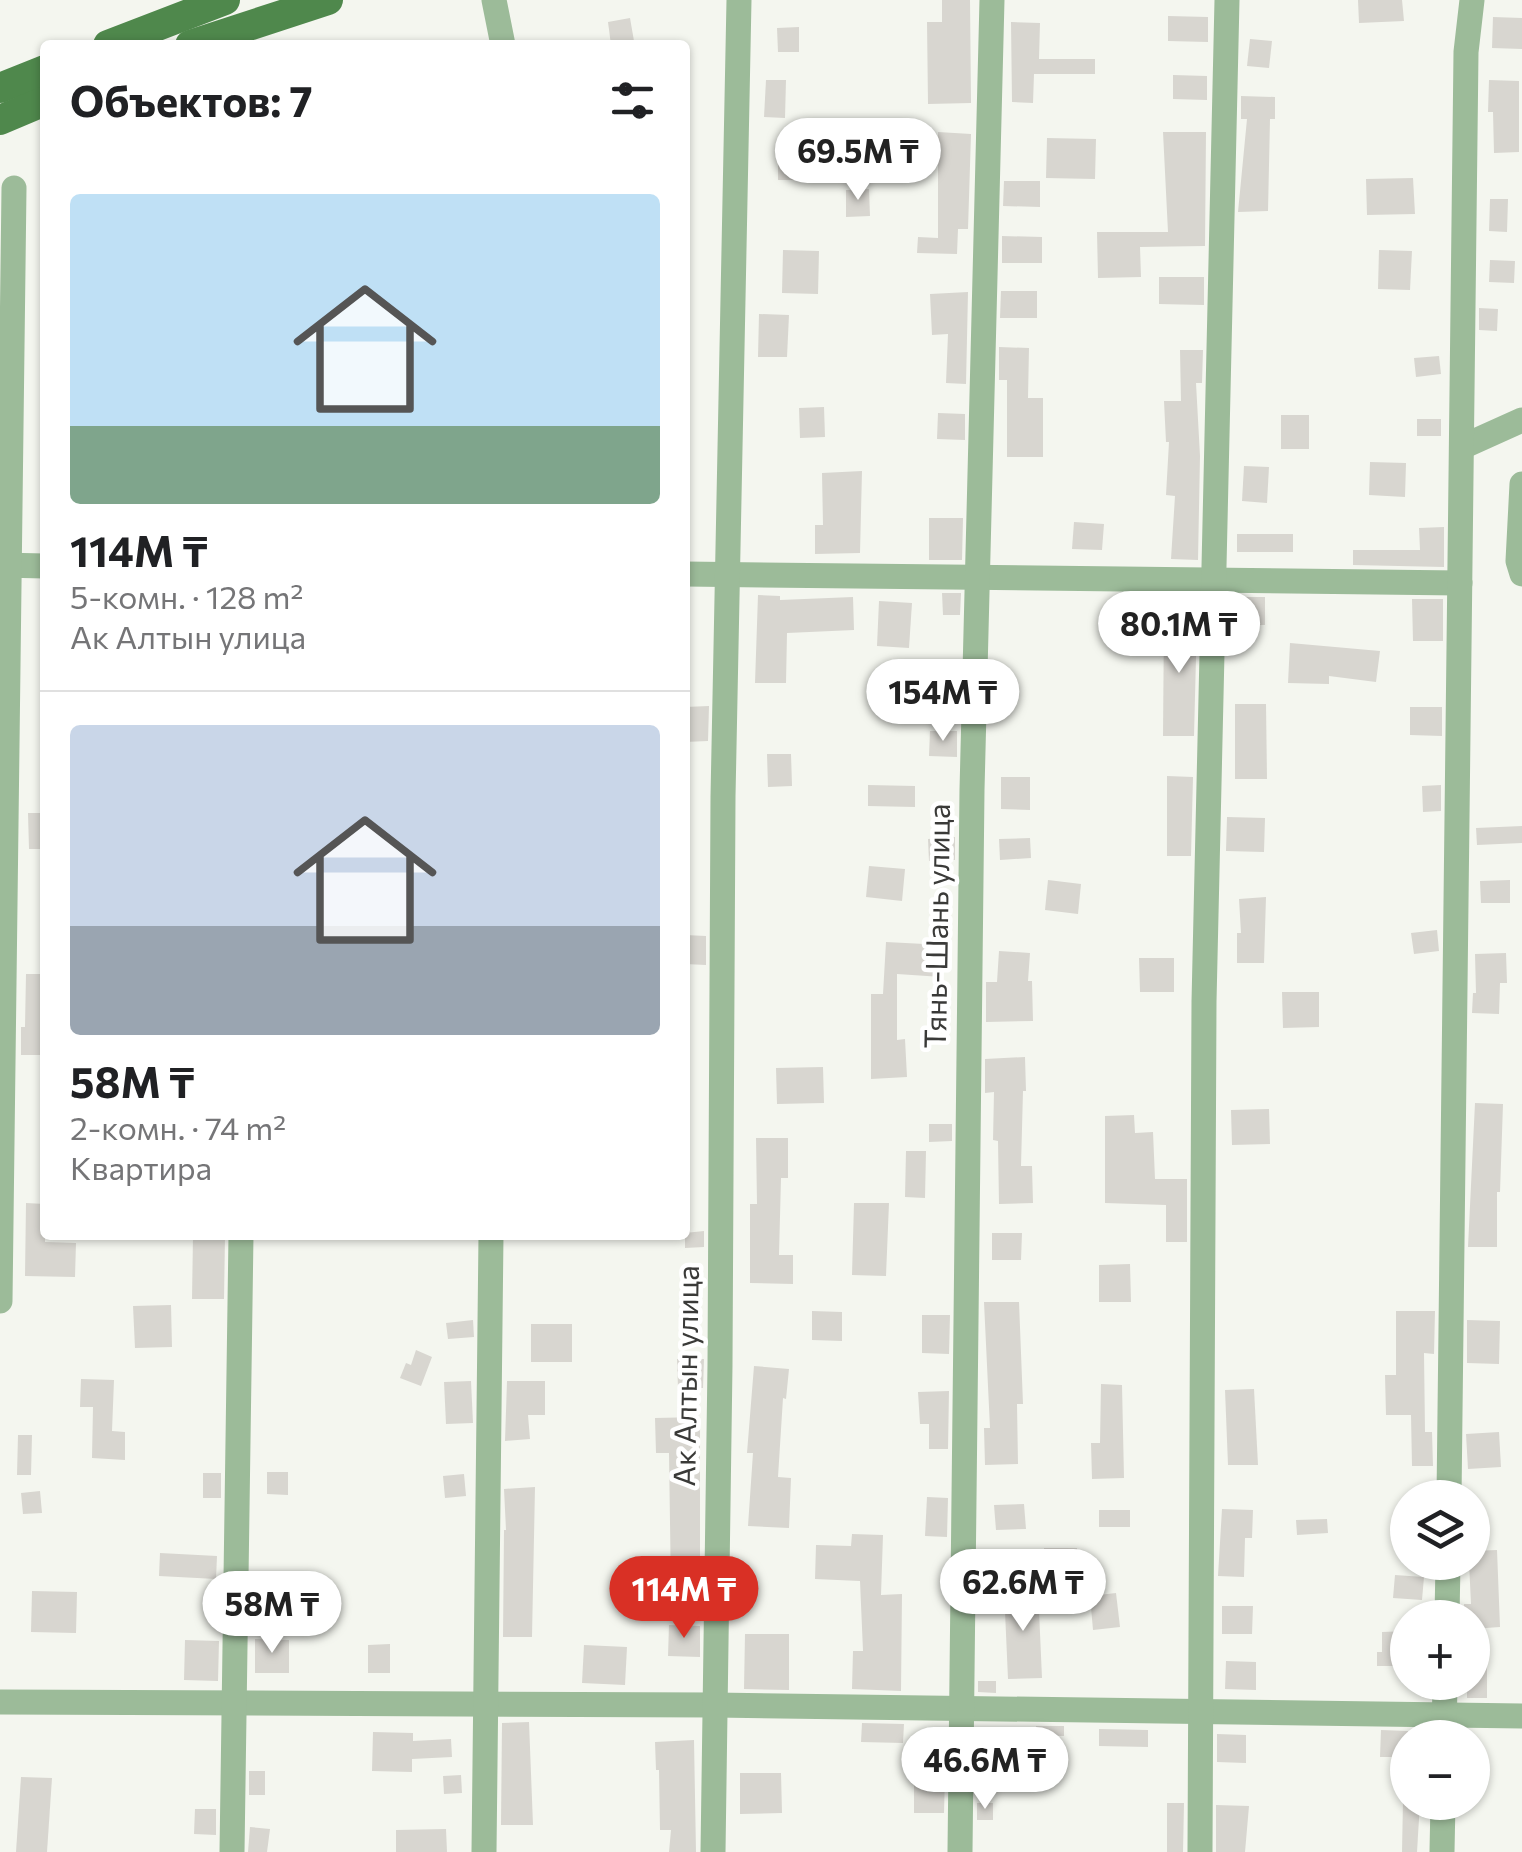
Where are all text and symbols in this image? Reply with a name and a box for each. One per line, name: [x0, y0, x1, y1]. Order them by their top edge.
icon: filters: [605, 73, 660, 128]
text: Объектов: 7: [70, 74, 313, 126]
pin: 69.5M ₸: [766, 118, 950, 203]
text: 69.5M ₸: [797, 130, 919, 170]
icon: home: [275, 259, 455, 439]
text: 114M ₸: [70, 524, 208, 576]
text: 5-комн. · 128 m²: [70, 576, 303, 616]
pin: 80.1M ₸: [1087, 591, 1271, 676]
text: 80.1M ₸: [1120, 603, 1238, 643]
text: Ак Алтын улица: [70, 616, 306, 656]
pin: 154M ₸: [862, 659, 1024, 744]
text: 154M ₸: [888, 671, 998, 711]
icon: home: [275, 790, 455, 970]
street label: Тянь-Шань улица: [915, 803, 956, 1049]
text: 58M ₸: [70, 1055, 195, 1107]
text: 2-комн. · 74 m²: [70, 1107, 286, 1147]
text: Квартира: [70, 1147, 212, 1187]
street label: Ак Алтын улица: [664, 1265, 705, 1487]
map controls: [1390, 1480, 1490, 1820]
button: layers: [1390, 1480, 1490, 1580]
pin: 62.6M ₸: [931, 1549, 1115, 1634]
pin: 114M ₸: [603, 1556, 765, 1641]
text: 62.6M ₸: [962, 1561, 1084, 1601]
text: 114M ₸: [631, 1568, 737, 1608]
pin: 58M ₸: [202, 1571, 342, 1656]
text: 58M ₸: [224, 1583, 320, 1623]
button: +: [1390, 1600, 1490, 1700]
button: −: [1390, 1720, 1490, 1820]
pin: 46.6M ₸: [893, 1727, 1077, 1812]
text: 46.6M ₸: [923, 1739, 1047, 1779]

